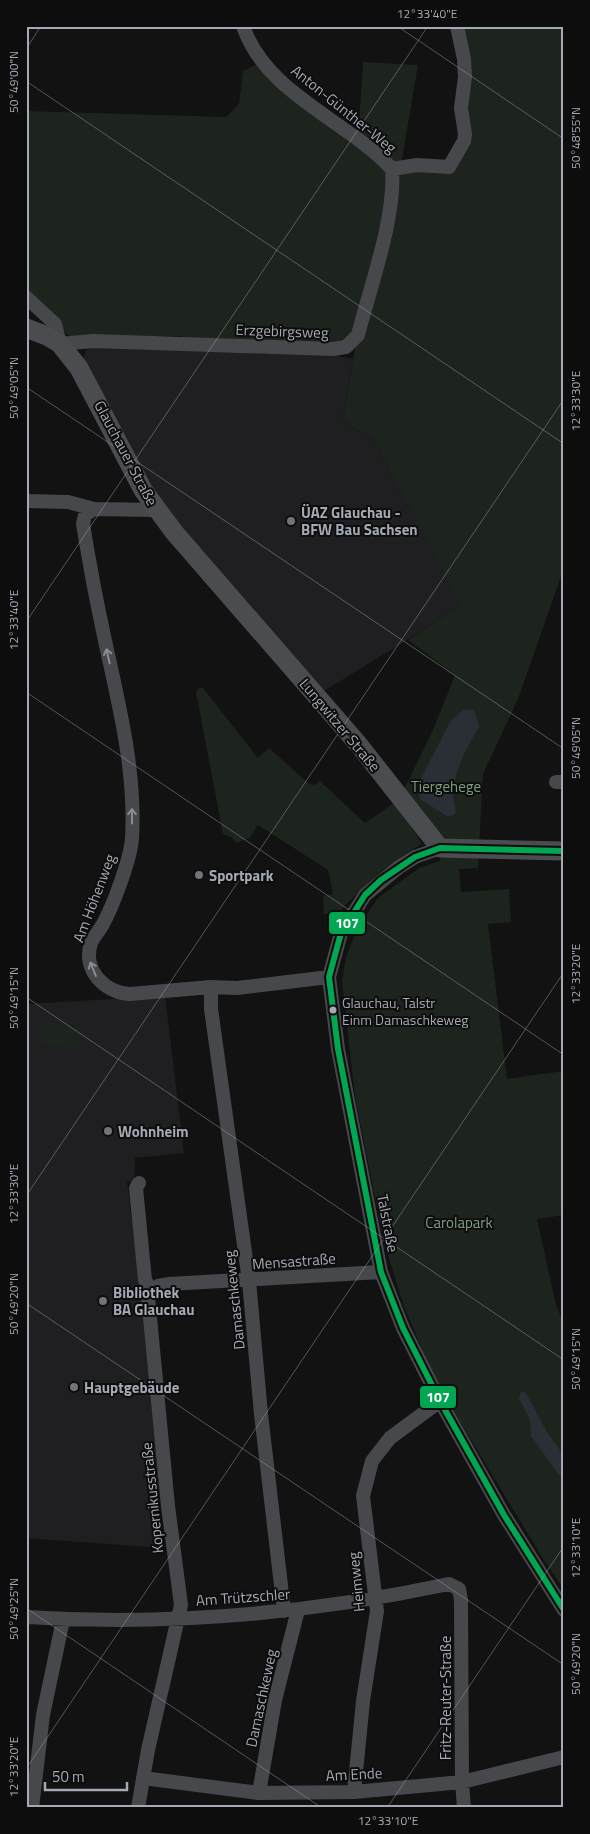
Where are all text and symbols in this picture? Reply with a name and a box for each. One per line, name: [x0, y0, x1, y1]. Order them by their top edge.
text: 12°33'40"E: [397, 4, 458, 23]
text: 50°49'00"N: [4, 51, 23, 113]
street label: Anton-Günther-Weg: [286, 59, 402, 159]
text: 50°48'55"N: [566, 107, 585, 169]
street label: Erzgebirgsweg: [235, 318, 329, 344]
text: 50°49'05"N: [4, 357, 23, 419]
text: 12°33'30"E: [566, 370, 585, 431]
street label: Glauchauer Straße: [89, 396, 163, 510]
place label: ÜAZ Glauchau - BFW Bau Sachsen: [301, 501, 418, 541]
marker: ÜAZ Glauchau - BFW Bau Sachsen: [285, 515, 297, 527]
text: 12°33'40"E: [4, 589, 23, 650]
one-way arrow: [103, 648, 112, 664]
street label: Lungwitzer Straße: [294, 673, 386, 777]
text: 50°49'05"N: [566, 717, 585, 779]
park label: Tiergehege: [411, 775, 481, 798]
one-way arrow: [127, 808, 137, 824]
street label: Am Höhenweg: [67, 850, 122, 946]
place label: Sportpark: [209, 864, 274, 887]
marker: Sportpark: [193, 869, 205, 881]
line badge: 107: [328, 911, 366, 935]
text: 107: [335, 912, 359, 933]
text: 12°33'20"E: [566, 943, 585, 1004]
one-way arrow: [88, 962, 97, 977]
text: 50°49'15"N: [4, 967, 23, 1029]
place label: Glauchau, Talstr Einm Damaschkeweg: [342, 992, 468, 1030]
marker: Glauchau, Talstr Einm Damaschkeweg: [328, 1005, 338, 1015]
place label: Wohnheim: [118, 1120, 189, 1143]
marker: Wohnheim: [102, 1125, 114, 1137]
text: 12°33'30"E: [4, 1163, 23, 1224]
street label: Talstraße: [371, 1192, 405, 1254]
park label: Carolapark: [425, 1211, 493, 1234]
street label: Mensastraße: [251, 1247, 337, 1275]
street label: Damaschkeweg: [217, 1249, 251, 1351]
text: 50°49'20"N: [4, 1273, 23, 1335]
place label: Bibliothek BA Glauchau: [113, 1281, 194, 1321]
marker: Bibliothek BA Glauchau: [97, 1295, 109, 1307]
text: 50°49'15"N: [566, 1328, 585, 1390]
place label: Hauptgebäude: [84, 1376, 180, 1399]
marker: Hauptgebäude: [68, 1381, 80, 1393]
line badge: 107: [419, 1385, 457, 1409]
text: 107: [426, 1386, 450, 1407]
street label: Kopernikusstraße: [135, 1441, 169, 1555]
text: 12°33'10"E: [566, 1517, 585, 1578]
street label: Heimweg: [341, 1551, 371, 1613]
text: 50°49'25"N: [4, 1578, 23, 1640]
street label: Am Trützschler: [195, 1582, 291, 1612]
text: 50°49'20"N: [566, 1633, 585, 1695]
street label: Fritz-Reuter-Straße: [434, 1636, 457, 1760]
street label: Damaschkeweg: [239, 1646, 283, 1749]
text: 12°33'20"E: [4, 1736, 23, 1797]
scale bar: [45, 1759, 128, 1791]
street label: Am Ende: [325, 1761, 383, 1787]
text: 50 m: [52, 1765, 85, 1788]
text: 12°33'10"E: [358, 1811, 419, 1830]

